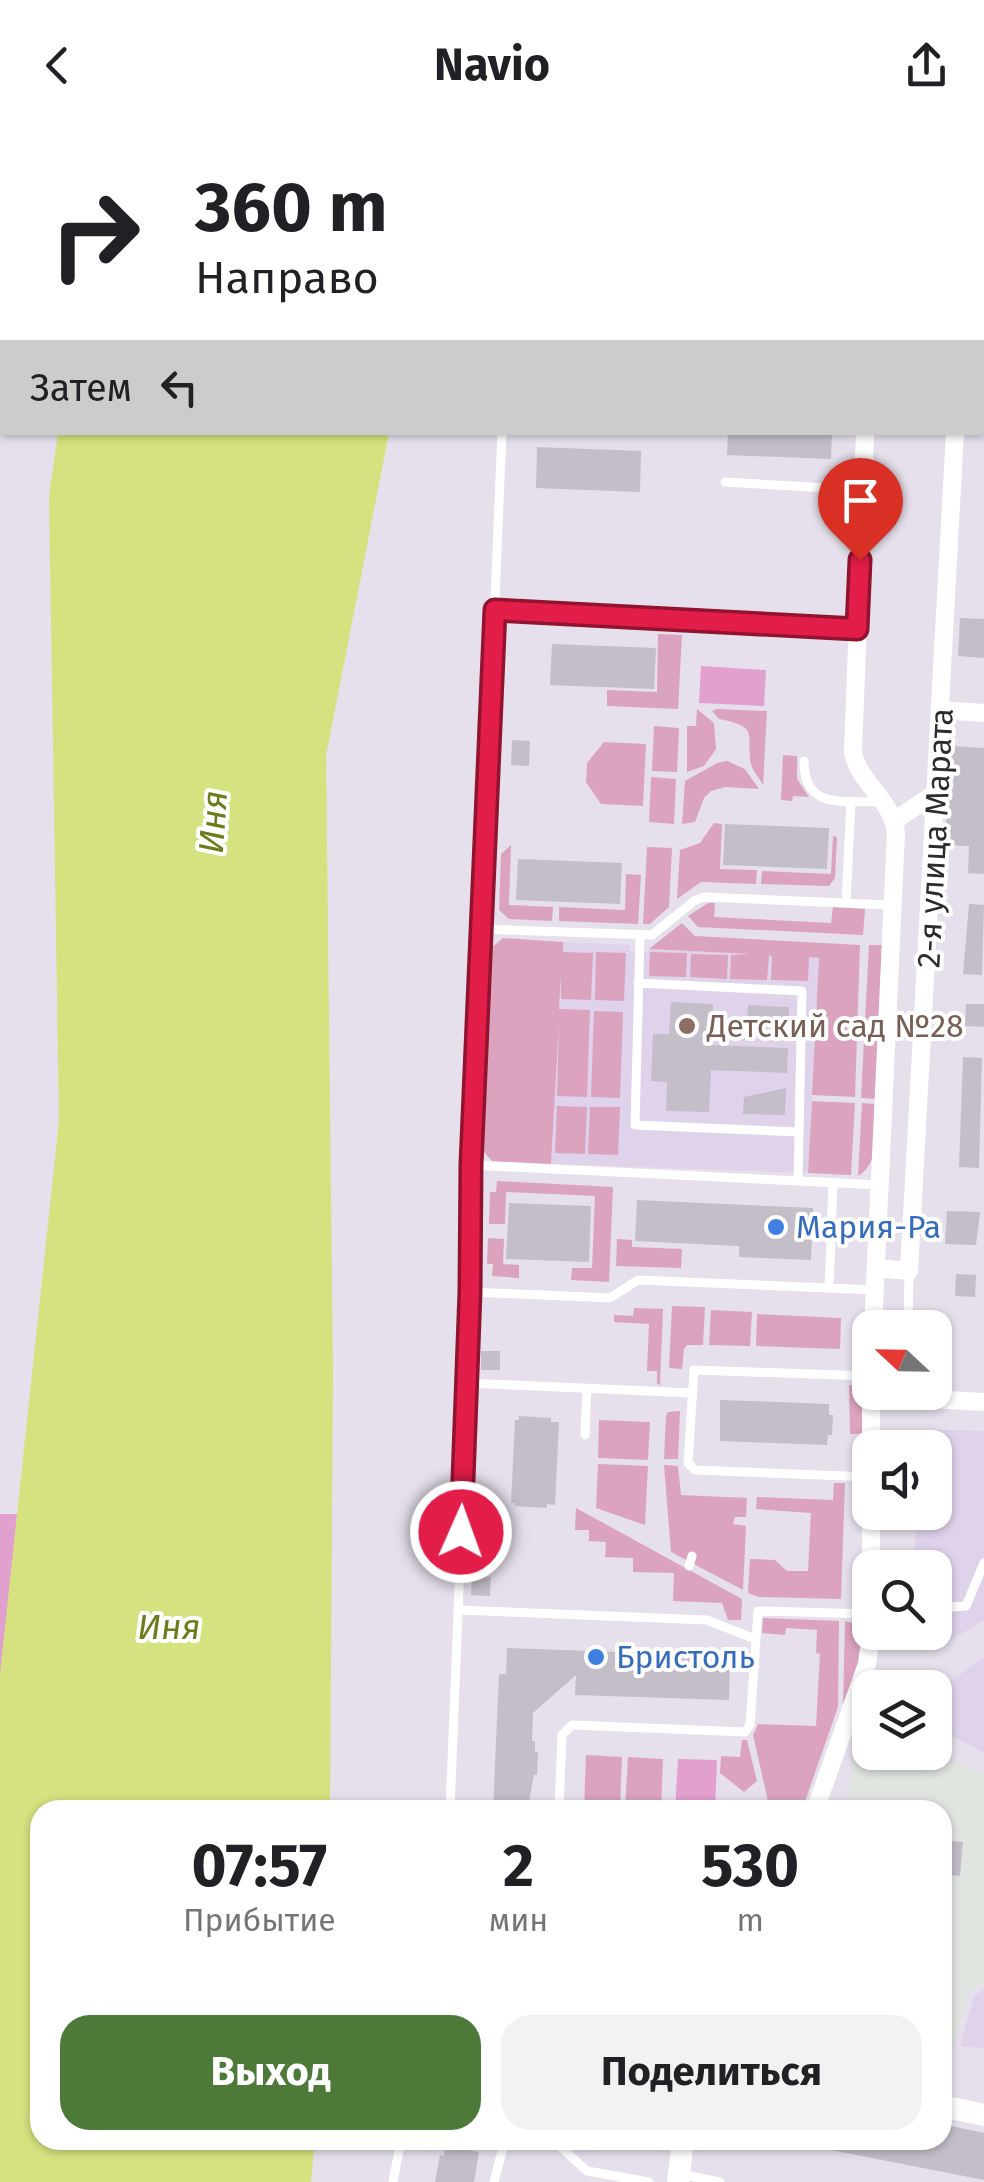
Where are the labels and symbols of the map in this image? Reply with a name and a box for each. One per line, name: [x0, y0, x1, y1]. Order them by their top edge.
pin: [818, 458, 903, 561]
street label: 2-я улица Марата: [909, 707, 961, 969]
water label: Иня: [190, 789, 236, 855]
place label: Детский сад №28: [706, 1007, 964, 1045]
marker: Детский сад №28: [676, 1015, 698, 1037]
place label: Мария-Ра: [796, 1208, 941, 1246]
marker: Мария-Ра: [765, 1216, 787, 1238]
north arrow: [852, 1310, 952, 1410]
position arrow: [409, 1480, 513, 1584]
water label: Иня: [137, 1606, 201, 1648]
place label: Бристоль: [616, 1638, 755, 1676]
marker: Бристоль: [585, 1646, 607, 1668]

